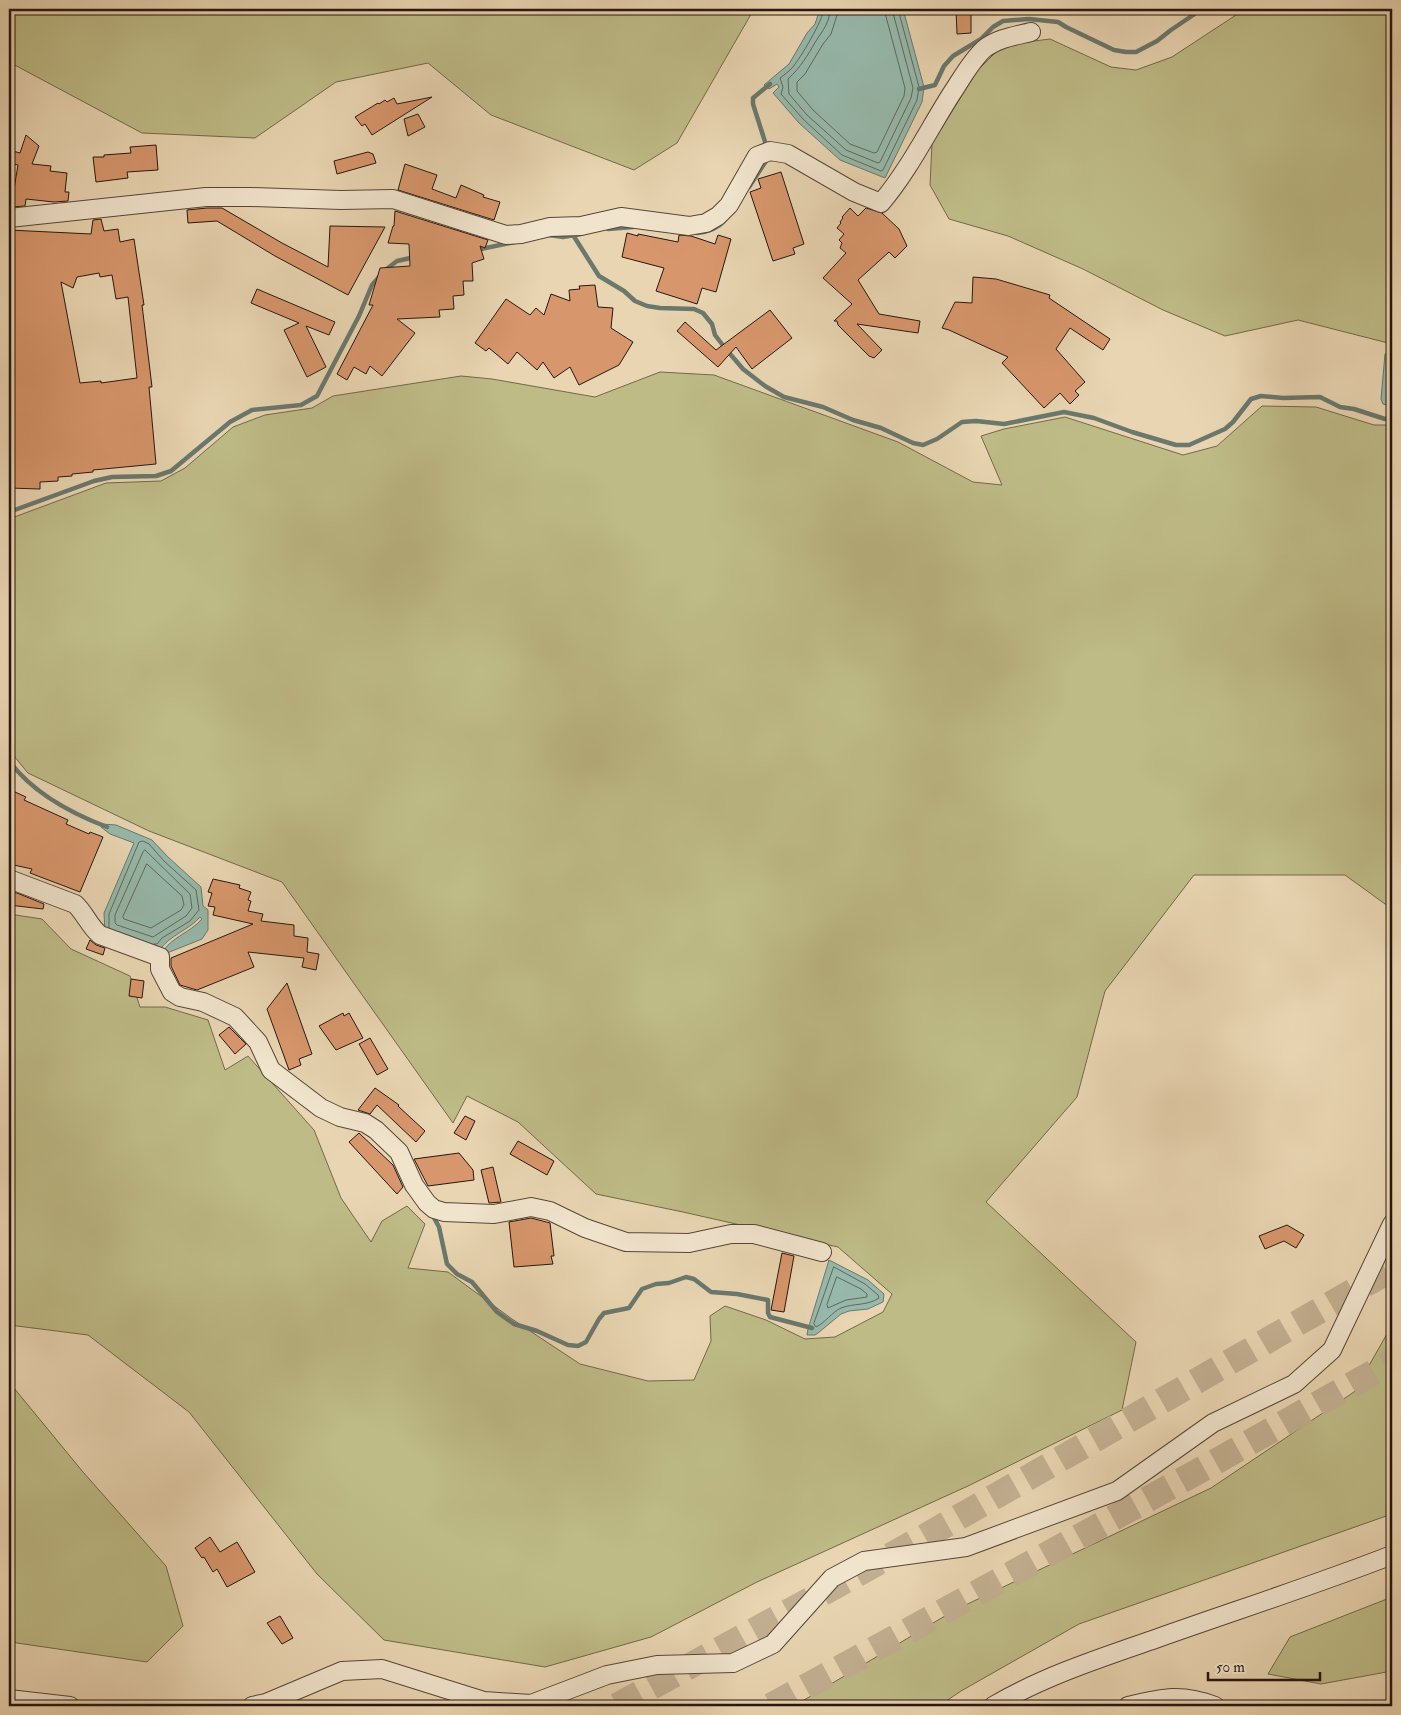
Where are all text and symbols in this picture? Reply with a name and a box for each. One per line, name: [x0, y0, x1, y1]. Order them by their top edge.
scale bar: [1208, 1650, 1321, 1682]
text: 50 m: [1216, 1658, 1245, 1677]

